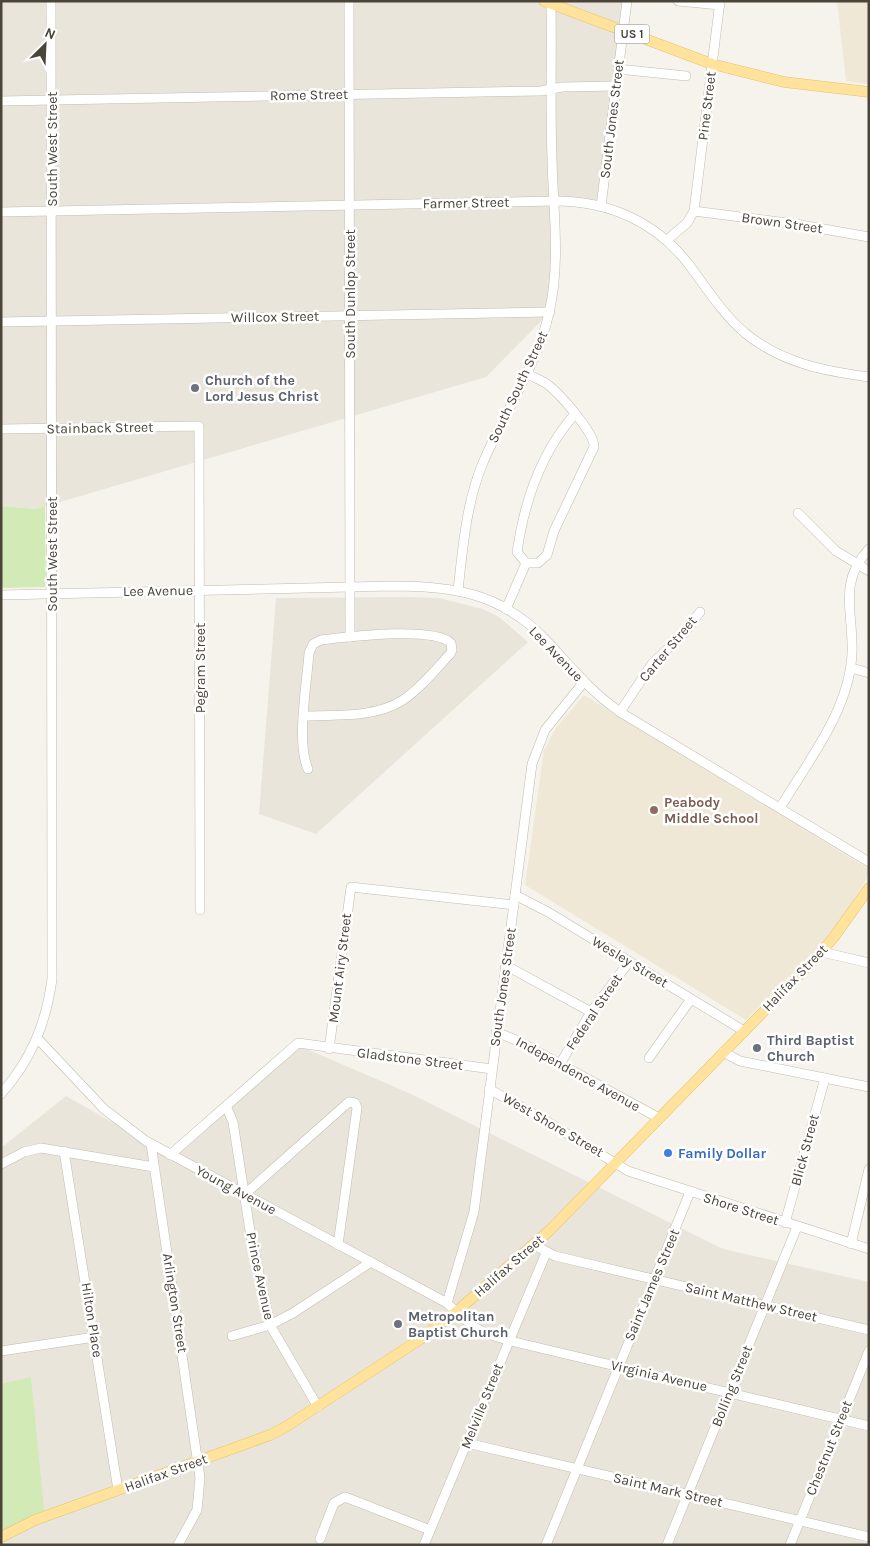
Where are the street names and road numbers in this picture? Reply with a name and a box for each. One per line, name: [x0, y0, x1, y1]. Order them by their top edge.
road number: US 1: [614, 24, 650, 44]
street label: South Jones Street: [596, 59, 628, 179]
street label: Pine Street: [694, 71, 720, 141]
street label: Rome Street: [270, 86, 348, 104]
street label: South West Street: [44, 91, 61, 207]
street label: Farmer Street: [422, 194, 510, 212]
street label: Brown Street: [740, 209, 824, 237]
street label: South Dunlop Street: [342, 229, 359, 359]
street label: Willcox Street: [231, 308, 319, 326]
street label: South South Street: [485, 328, 551, 446]
street label: Stainback Street: [46, 419, 154, 437]
street label: South West Street: [44, 496, 61, 612]
street label: Lee Avenue: [123, 582, 193, 600]
street label: Carter Street: [636, 613, 700, 685]
street label: Pegram Street: [192, 623, 209, 713]
street label: Lee Avenue: [525, 623, 587, 685]
street label: Mount Airy Street: [325, 912, 355, 1024]
street label: South Jones Street: [486, 927, 520, 1047]
street label: Wesley Street: [589, 933, 671, 991]
street label: Halifax Street: [759, 941, 831, 1015]
street label: Federal Street: [562, 971, 626, 1053]
street label: Independence Avenue: [513, 1033, 643, 1115]
street label: Gladstone Street: [356, 1044, 464, 1074]
street label: West Shore Street: [499, 1089, 607, 1161]
street label: Blick Street: [787, 1112, 823, 1188]
street label: Young Avenue: [193, 1162, 279, 1218]
street label: Shore Street: [701, 1189, 781, 1229]
street label: Saint James Street: [621, 1226, 683, 1344]
street label: Prince Avenue: [242, 1231, 278, 1321]
street label: Halifax Street: [471, 1231, 547, 1301]
street label: Arlington Street: [159, 1252, 191, 1354]
street label: Saint Matthew Street: [683, 1279, 819, 1325]
street label: Hilton Place: [78, 1281, 106, 1359]
street label: Bolling Street: [708, 1343, 756, 1429]
street label: Virginia Avenue: [609, 1357, 709, 1395]
street label: Melville Street: [457, 1361, 507, 1451]
street label: Chestnut Street: [802, 1398, 856, 1498]
street label: Halifax Street: [122, 1450, 210, 1496]
street label: Saint Mark Street: [612, 1469, 724, 1511]

